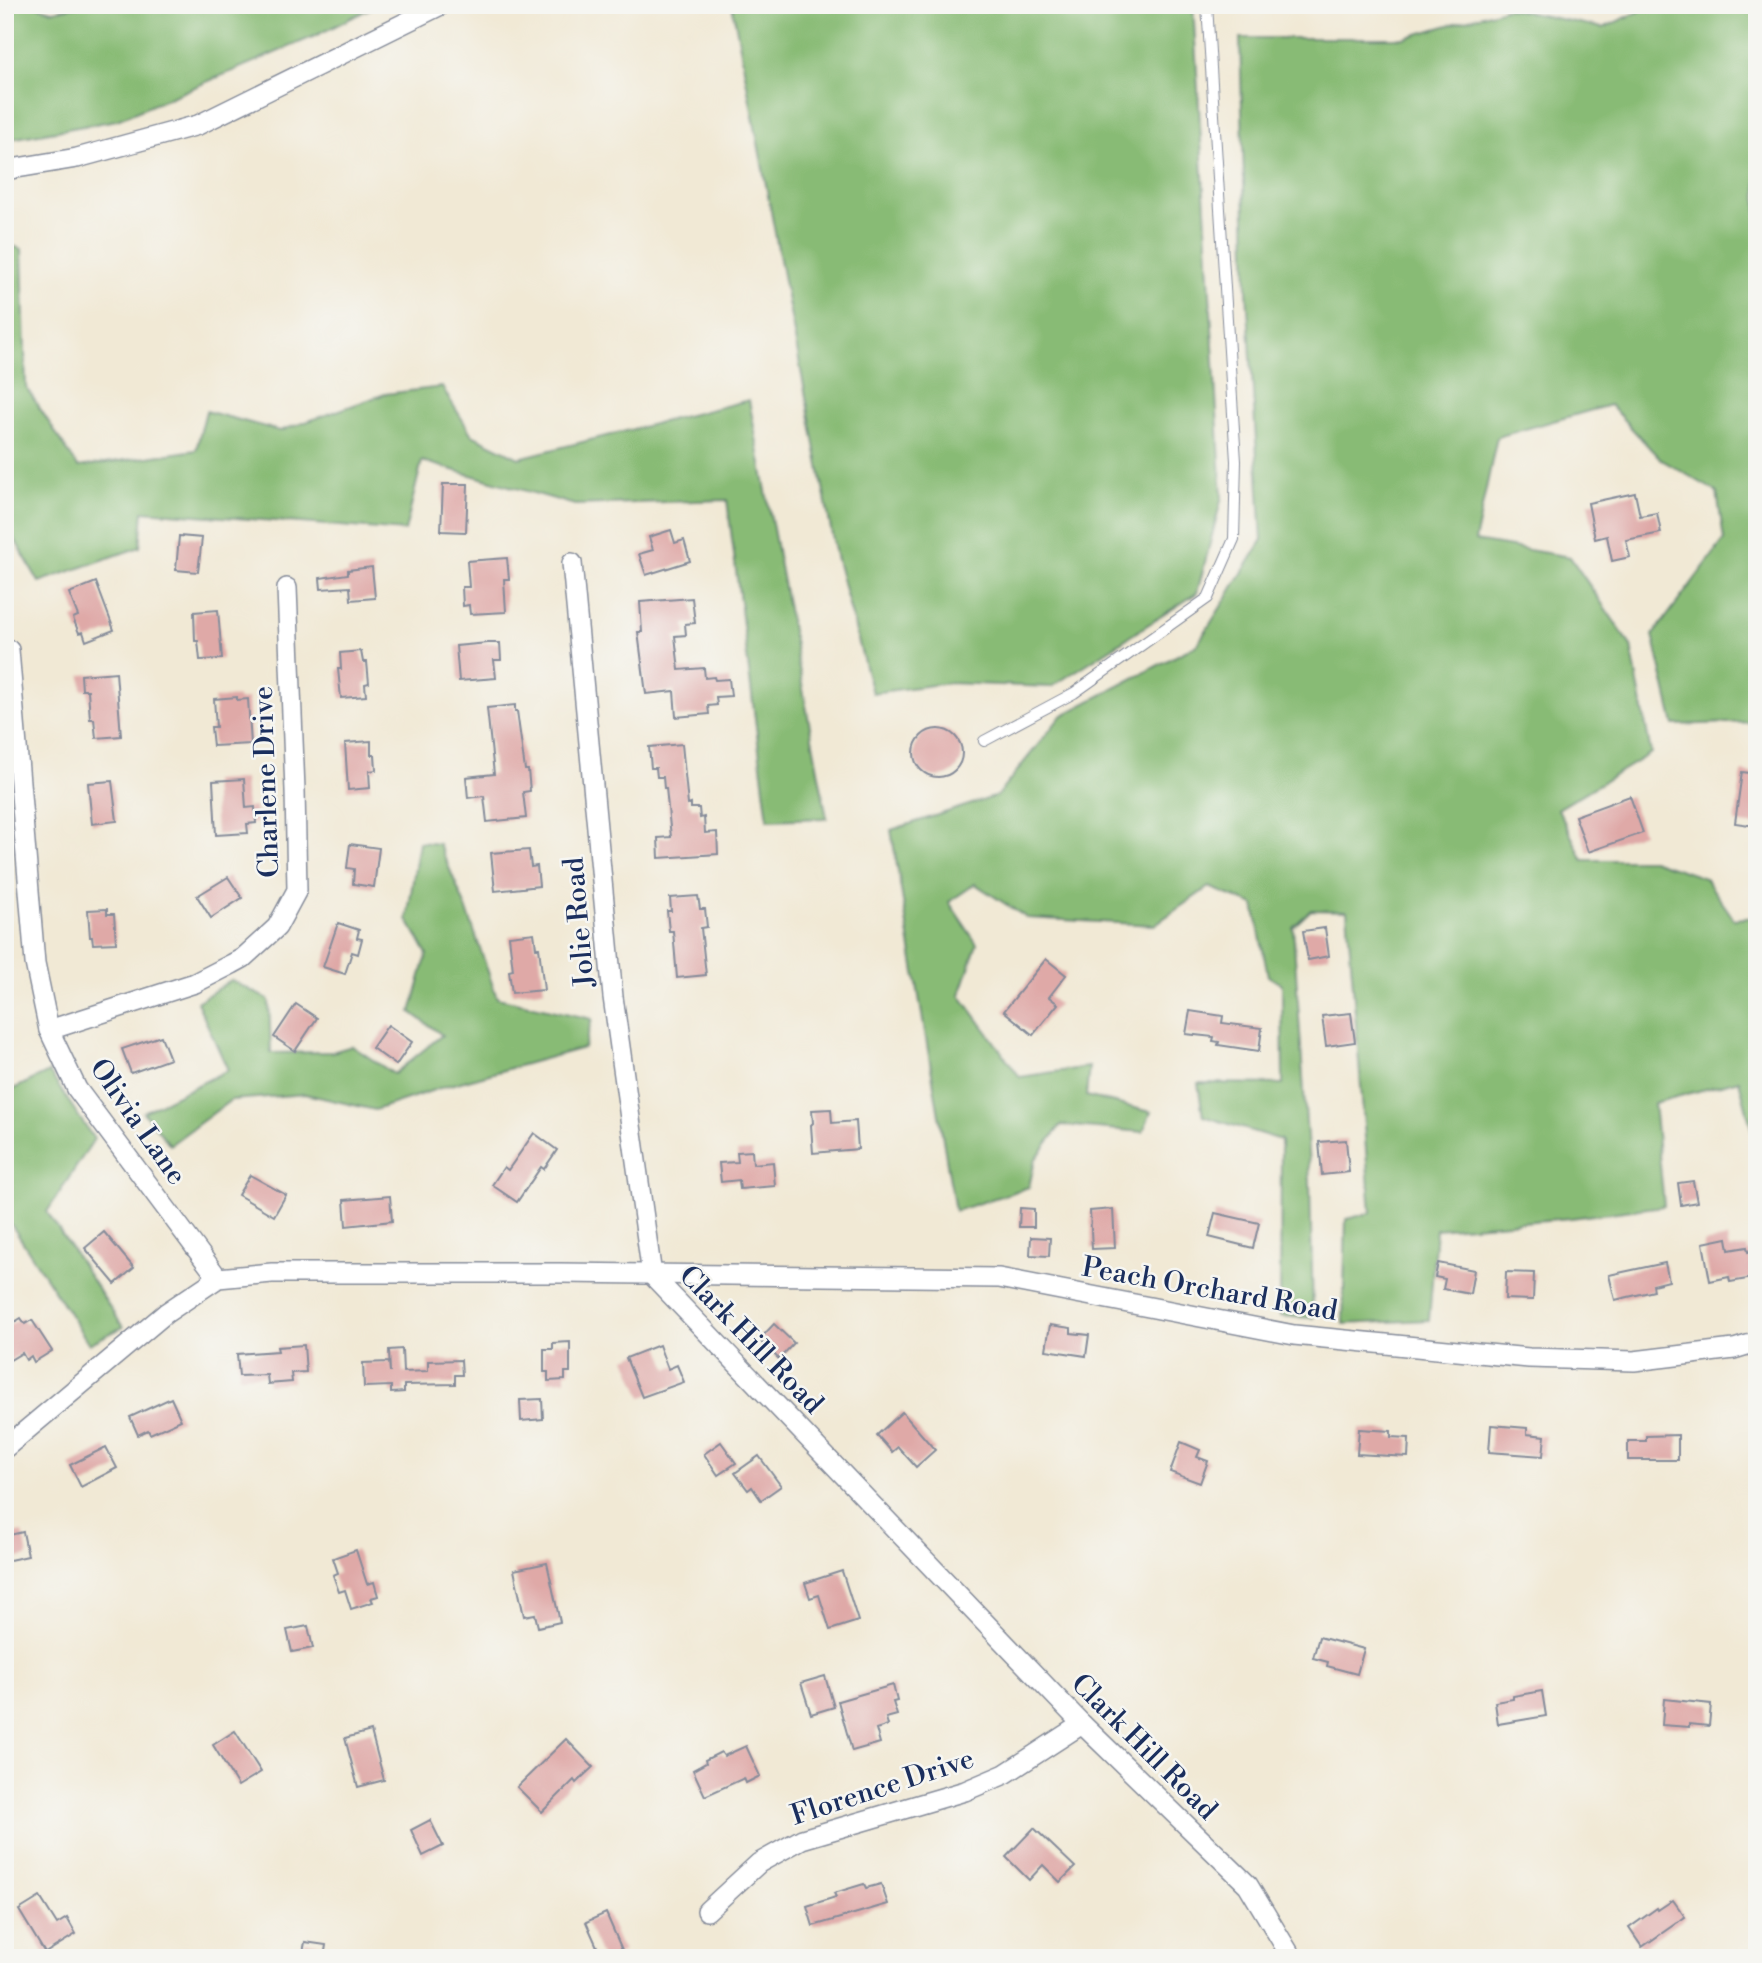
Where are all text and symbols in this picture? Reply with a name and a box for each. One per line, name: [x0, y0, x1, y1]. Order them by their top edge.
street label: Charlene Drive: [246, 685, 287, 879]
street label: Jolie Road: [556, 855, 603, 989]
street label: Olivia Lane: [82, 1052, 194, 1192]
street label: Peach Orchard Road: [1079, 1250, 1340, 1329]
street label: Clark Hill Road: [671, 1259, 831, 1422]
street label: Clark Hill Road: [1063, 1667, 1225, 1828]
street label: Florence Drive: [786, 1741, 978, 1834]

